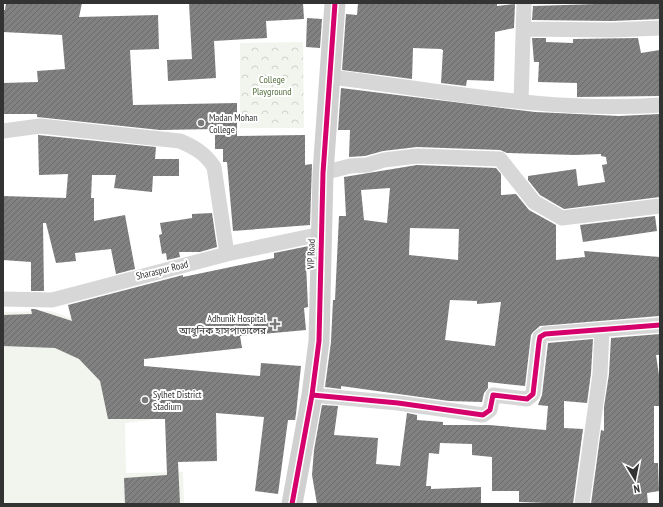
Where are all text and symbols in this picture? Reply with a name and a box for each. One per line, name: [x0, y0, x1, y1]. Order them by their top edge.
park label: College Playground: [252, 73, 292, 98]
place label: Madan Mohan College: [209, 111, 258, 136]
marker: Madan Mohan College: [196, 118, 206, 128]
street label: VIP Road: [304, 239, 318, 270]
street label: Sharaspur Road: [135, 257, 189, 283]
place label: Adhunik Hospital আধুনিক হাসপাতালের: [178, 312, 267, 337]
marker: Adhunik Hospital আধুনিক হাসপাতালের: [269, 318, 281, 330]
place label: Sylhet District Stadium: [153, 388, 202, 413]
marker: Sylhet District Stadium: [140, 395, 150, 405]
north arrow: [615, 459, 655, 499]
text: N: [633, 481, 641, 496]

